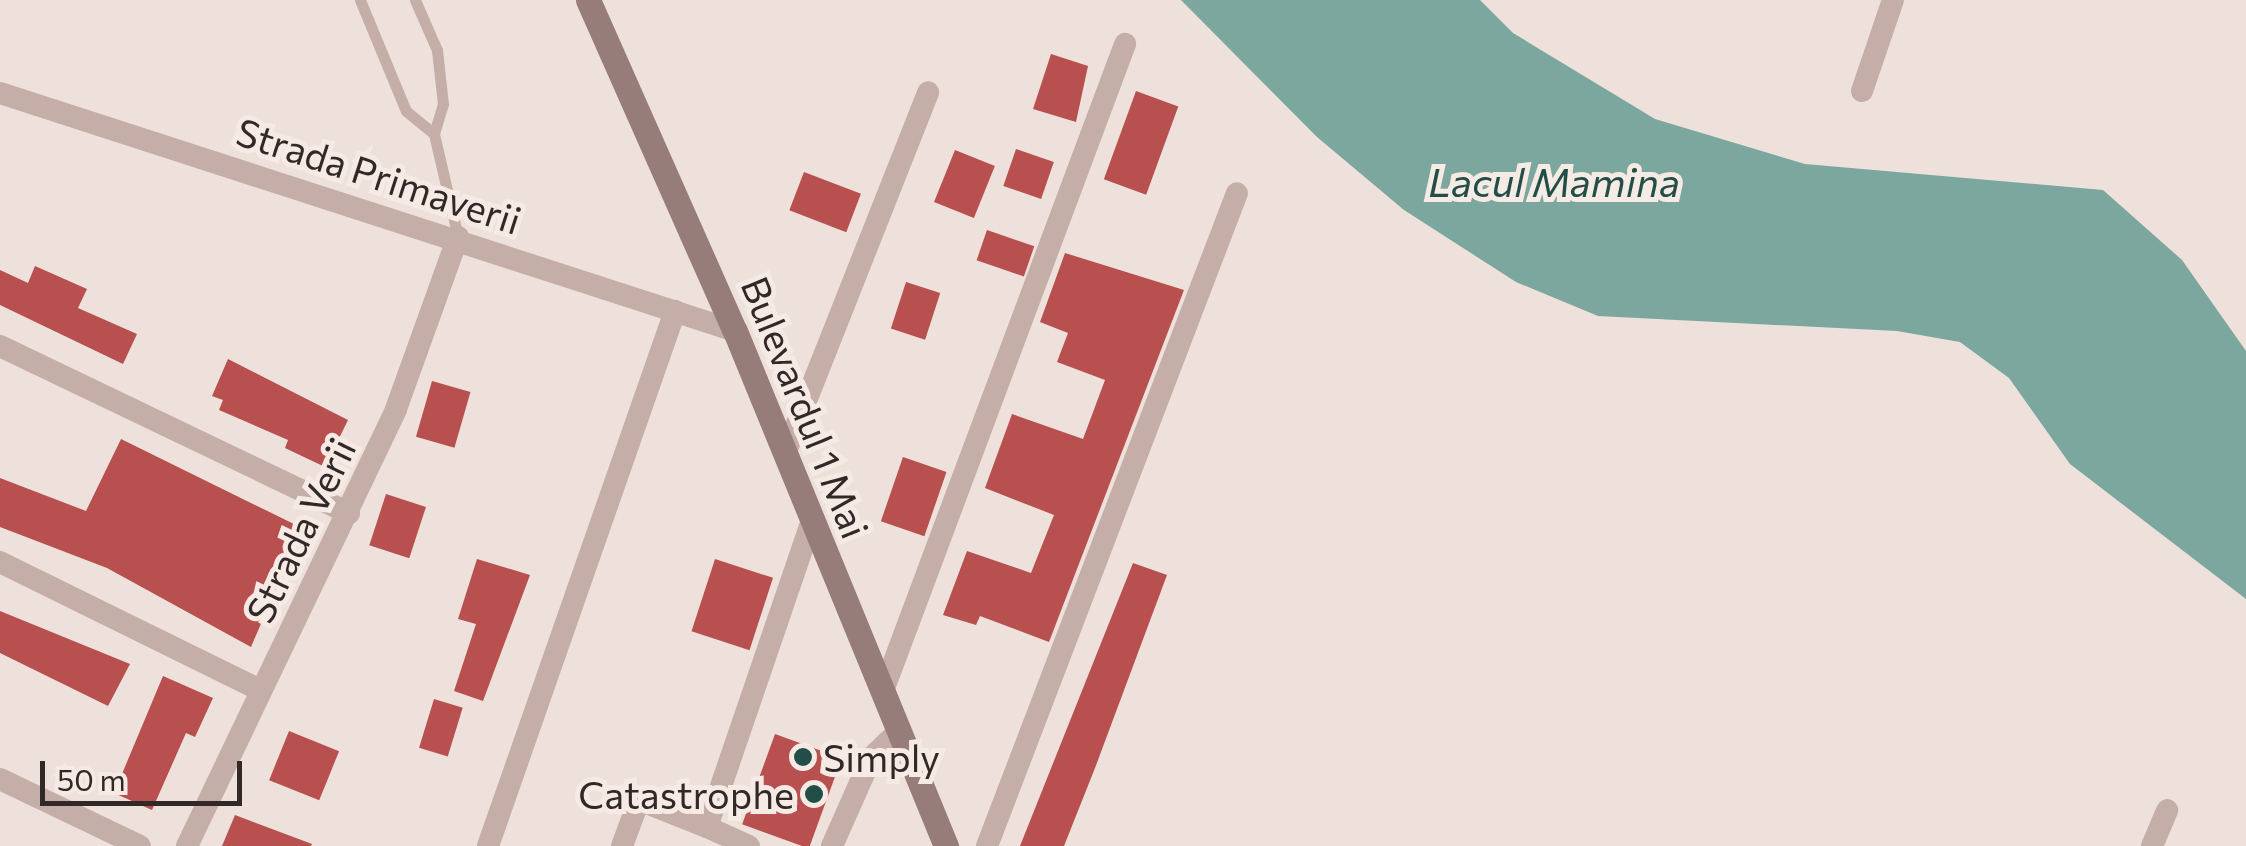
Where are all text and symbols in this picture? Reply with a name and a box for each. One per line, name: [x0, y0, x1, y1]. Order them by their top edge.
street label: Strada Primaverii: [231, 108, 527, 242]
water label: Lacul Mamina: [1428, 157, 1680, 205]
street label: Bulevardul 1 Mai: [733, 270, 879, 544]
street label: Strada Verii: [236, 430, 364, 630]
place label: Simply: [823, 734, 940, 780]
scale bar: [45, 741, 248, 803]
marker: Simply: [792, 746, 814, 768]
text: 50 m: [57, 760, 126, 797]
place label: Catastrophe: [578, 771, 794, 817]
marker: Catastrophe: [803, 783, 825, 805]

